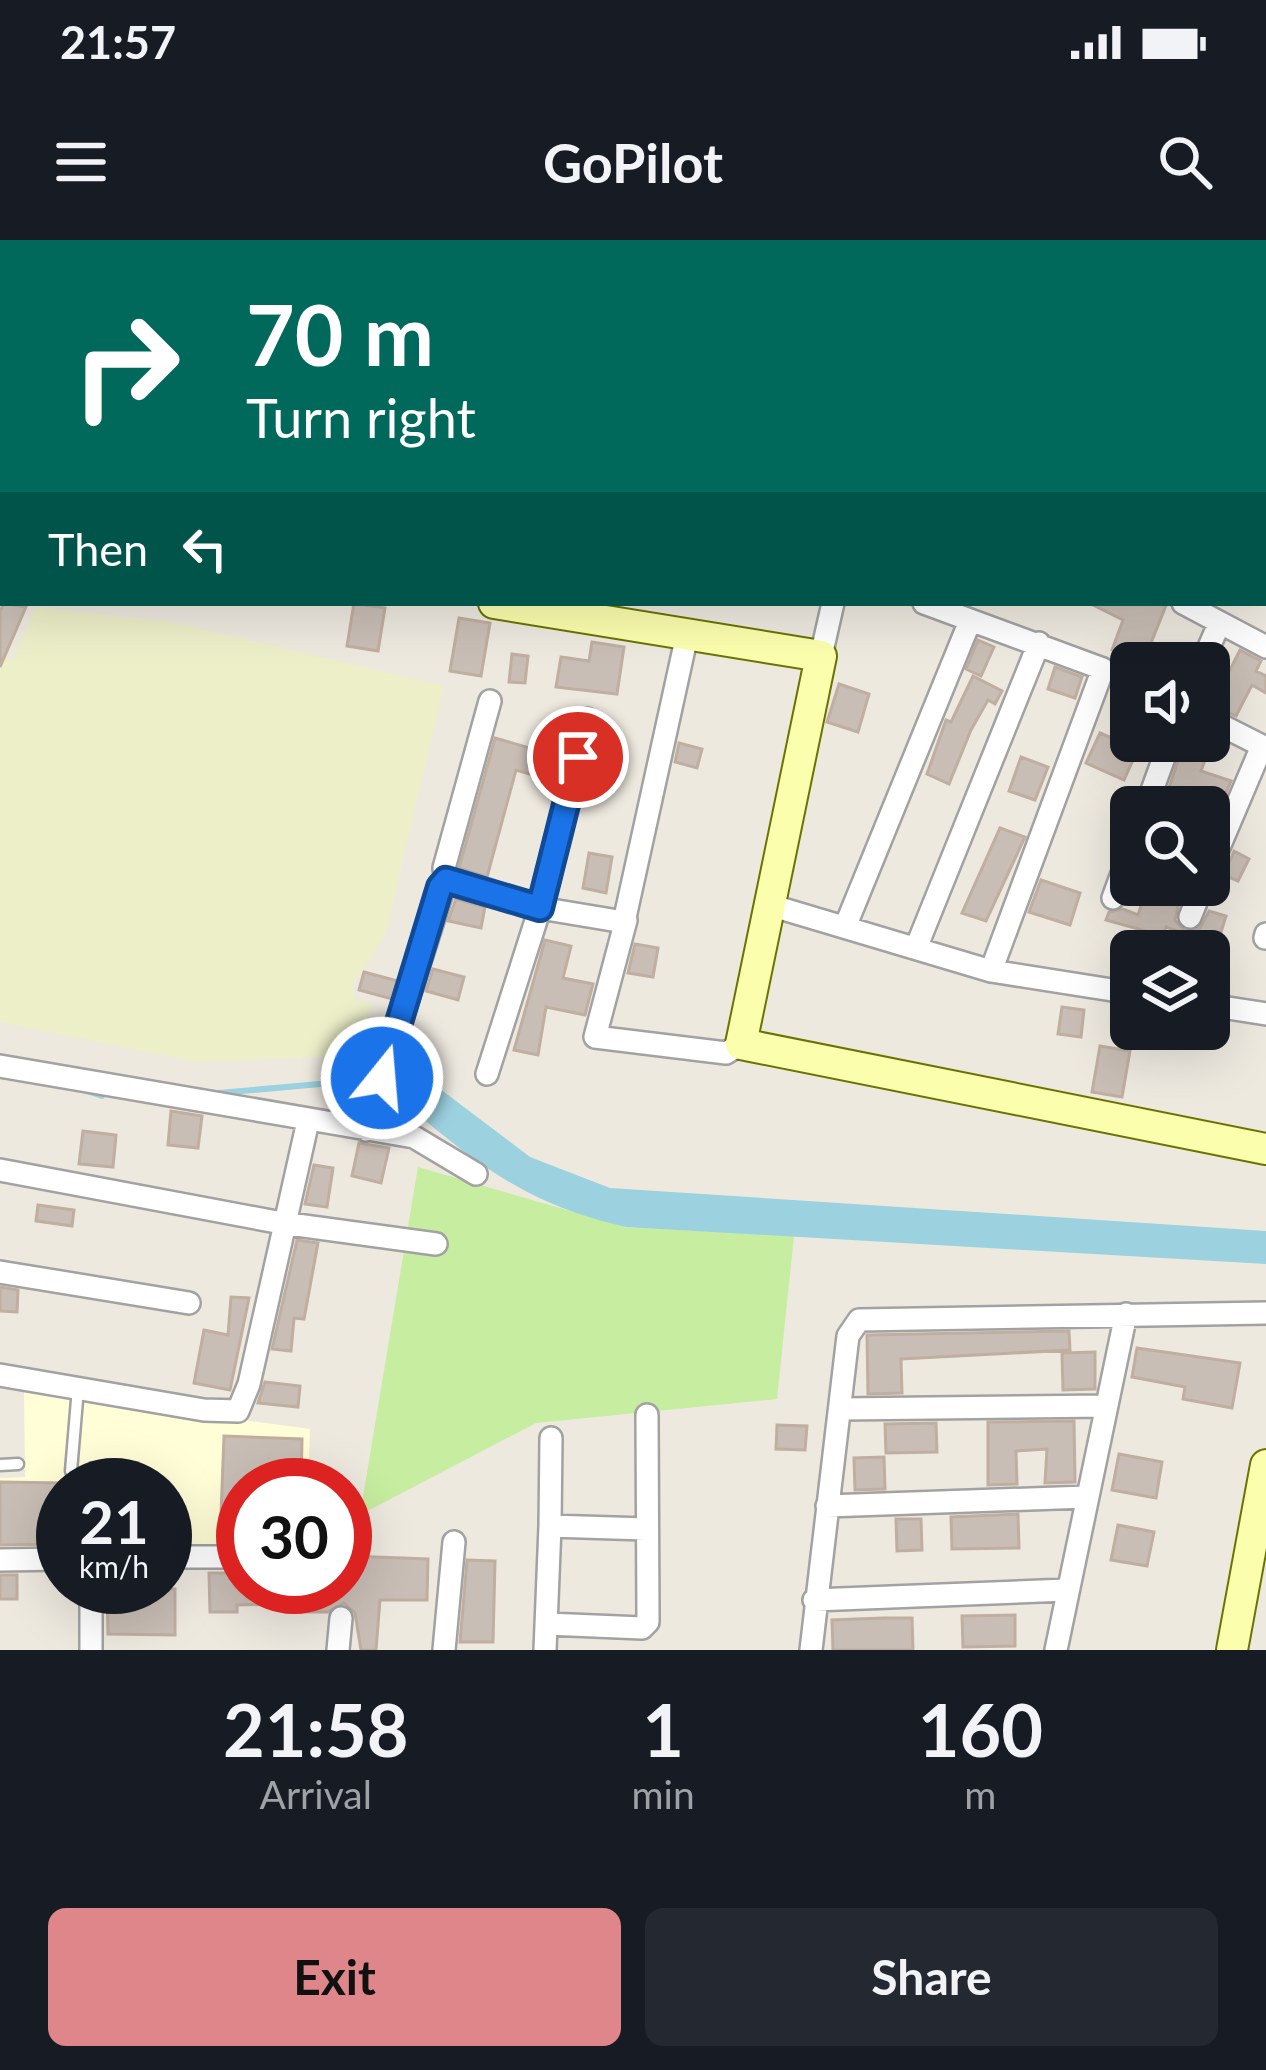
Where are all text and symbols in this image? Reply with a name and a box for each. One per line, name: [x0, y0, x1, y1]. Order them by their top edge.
text: 21:57: [60, 15, 176, 69]
icon: menu: [48, 129, 114, 195]
icon: search: [1152, 129, 1218, 195]
text: GoPilot: [543, 130, 723, 195]
text: 70 m: [246, 283, 434, 384]
icon: right: [48, 288, 204, 444]
text: Turn right: [246, 385, 476, 450]
icon: left: [172, 516, 238, 582]
text: Then: [48, 522, 148, 576]
map controls: [1110, 642, 1230, 1050]
button: sound: [1110, 642, 1230, 762]
pin: [527, 706, 629, 808]
icon: arrive: [545, 724, 611, 790]
button: search: [1110, 786, 1230, 906]
button: layers: [1110, 930, 1230, 1050]
position arrow: [319, 1015, 445, 1141]
speed limit sign: 30: [216, 1458, 372, 1614]
text: 21: [79, 1485, 149, 1557]
text: km/h: [79, 1548, 149, 1584]
text: 21:58: [223, 1686, 409, 1772]
text: 1: [642, 1686, 684, 1772]
text: 160: [918, 1686, 1043, 1772]
text: Arrival: [260, 1771, 372, 1817]
text: min: [632, 1771, 695, 1817]
text: m: [964, 1771, 996, 1817]
button: Exit: [48, 1908, 621, 2046]
button: Share: [645, 1908, 1218, 2046]

